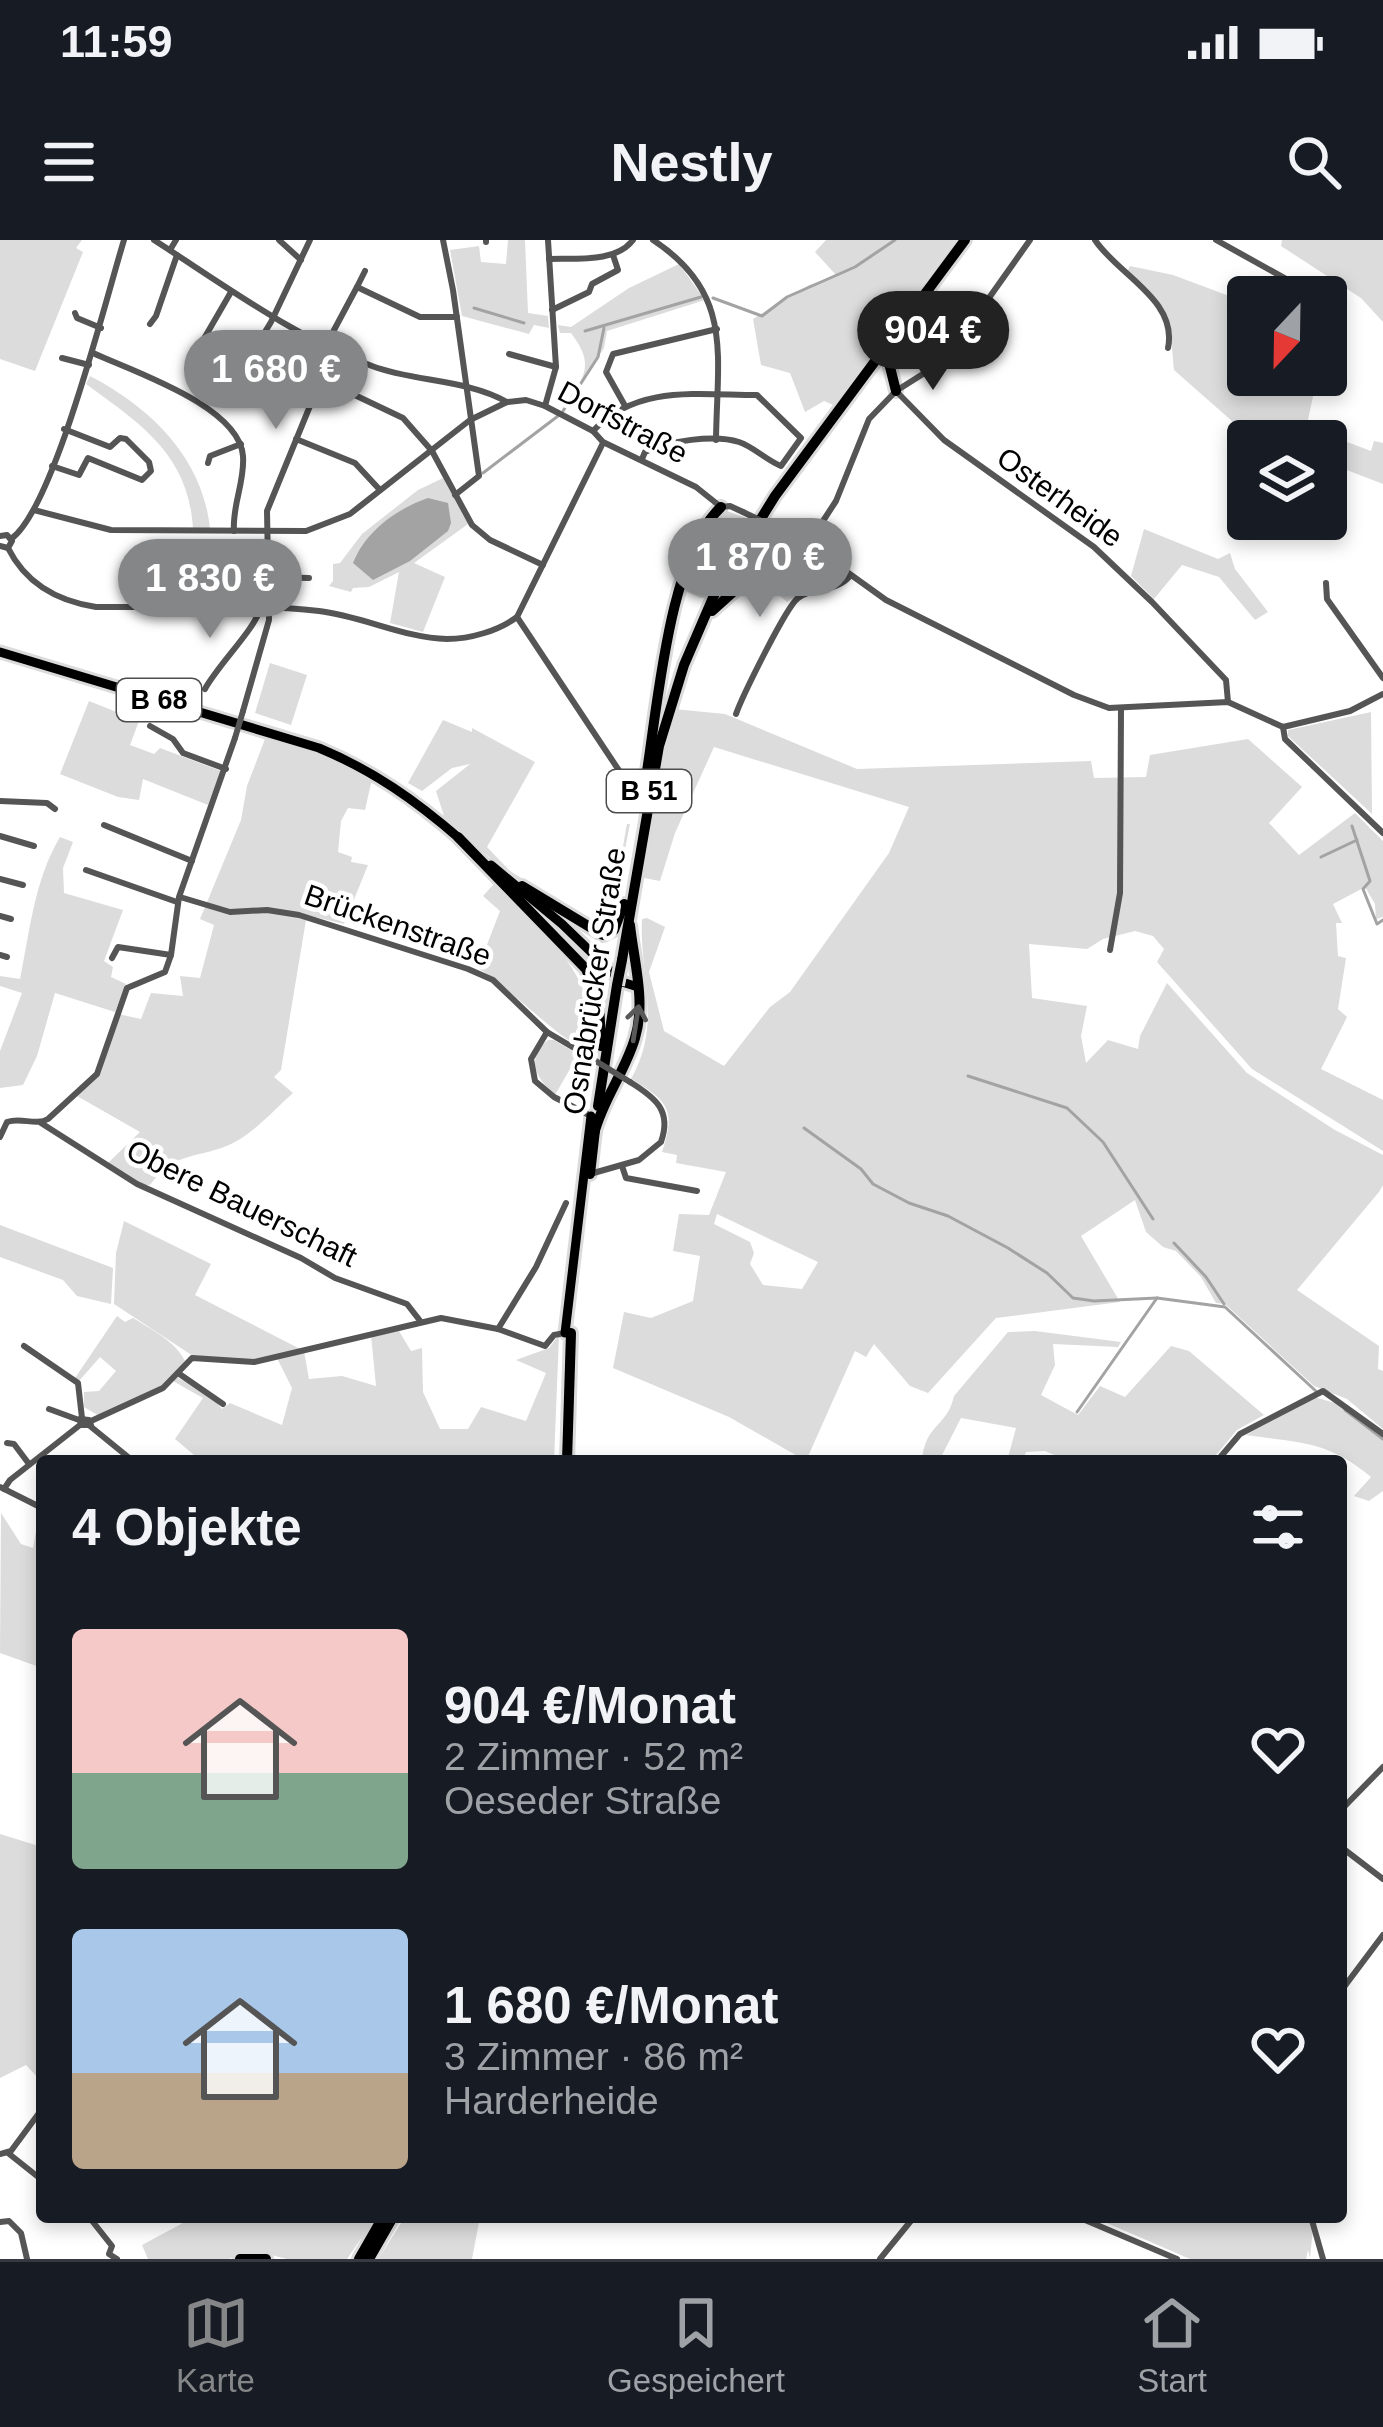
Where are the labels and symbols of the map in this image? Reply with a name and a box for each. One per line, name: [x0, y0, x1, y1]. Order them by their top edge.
north arrow: [1227, 276, 1347, 396]
pin: 904 €: [849, 291, 1017, 393]
pin: 1 680 €: [165, 330, 387, 432]
street label: Dorfstraße: [553, 374, 693, 470]
street label: Osterheide: [991, 441, 1129, 553]
pin: 1 870 €: [649, 518, 871, 620]
pin: 1 830 €: [99, 539, 321, 641]
road number: B 68: [117, 679, 201, 721]
road number: B 51: [607, 770, 691, 812]
street label: Osnabrücker Straße: [557, 845, 631, 1117]
street label: Brückenstraße: [300, 878, 496, 972]
one-way arrow: [626, 1004, 649, 1043]
street label: Obere Bauerschaft: [122, 1133, 363, 1273]

